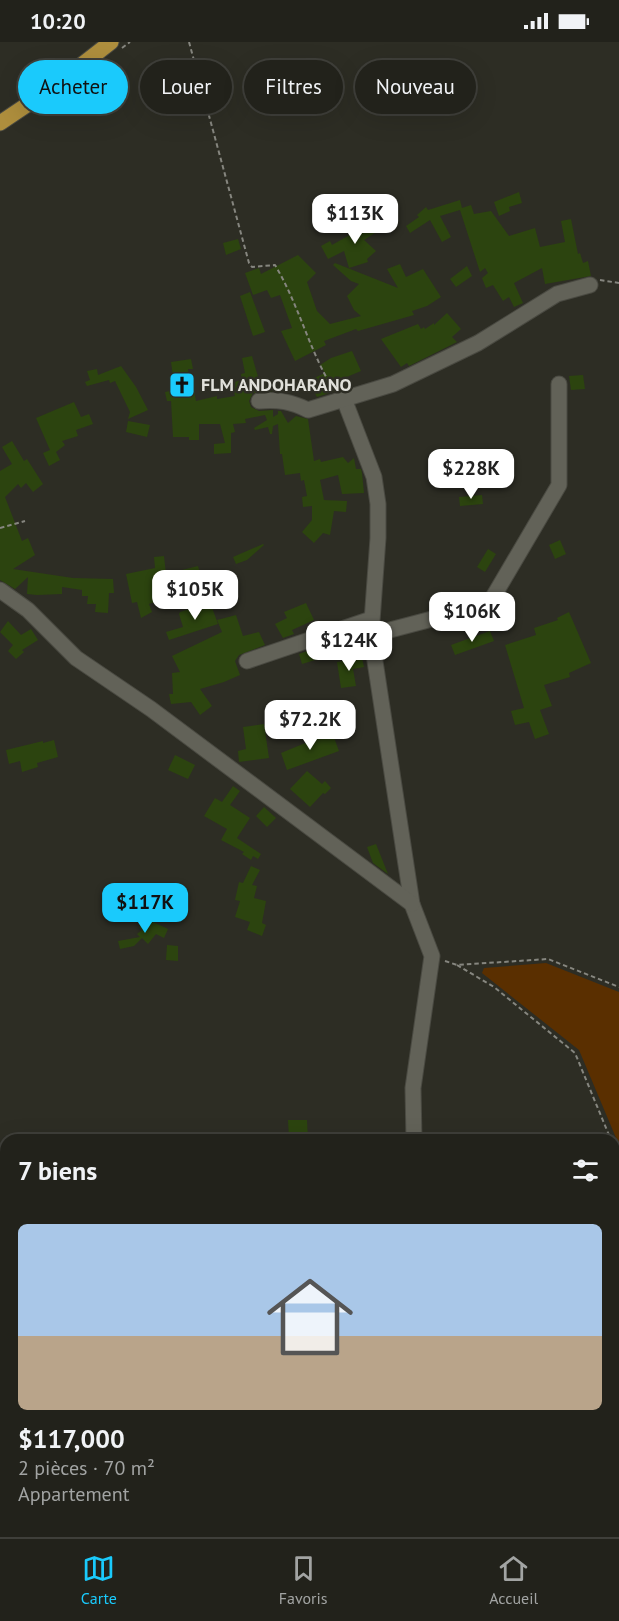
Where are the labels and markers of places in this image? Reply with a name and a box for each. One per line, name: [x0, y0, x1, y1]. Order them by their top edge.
pin: $113K: [313, 194, 397, 245]
church icon: FLM ANDOHARANO: [167, 370, 197, 400]
place label: FLM ANDOHARANO: [201, 373, 352, 396]
pin: $228K: [429, 449, 513, 500]
pin: $105K: [153, 570, 237, 621]
pin: $106K: [430, 592, 514, 643]
pin: $124K: [307, 621, 391, 672]
pin: $72.2K: [261, 700, 359, 751]
pin: $117K: [103, 883, 187, 934]

